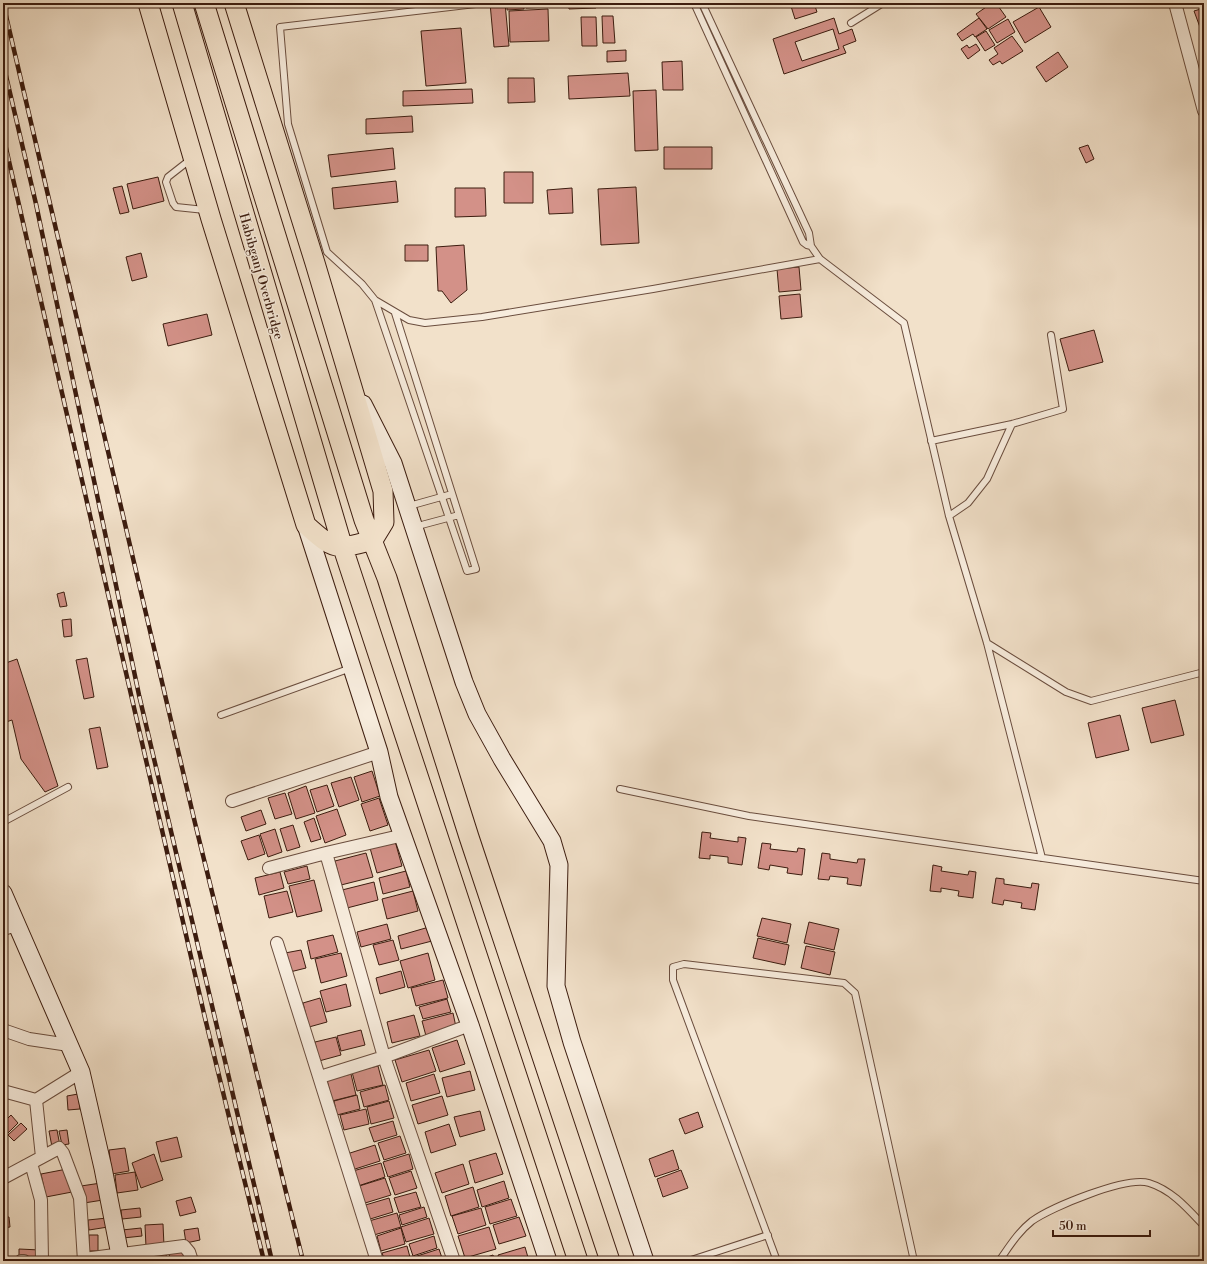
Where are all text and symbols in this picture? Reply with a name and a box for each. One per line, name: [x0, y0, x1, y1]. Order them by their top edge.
street label: Habibganj Overbridge: [235, 211, 287, 342]
scale bar: [1053, 1212, 1150, 1238]
text: 50 m: [1059, 1219, 1087, 1234]

